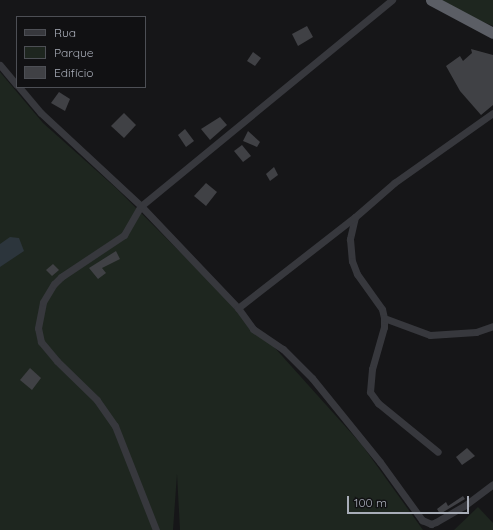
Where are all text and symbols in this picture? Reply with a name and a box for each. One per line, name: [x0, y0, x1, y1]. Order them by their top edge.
legend: [16, 16, 146, 88]
text: Rua: [54, 25, 76, 40]
text: Parque: [54, 45, 94, 60]
text: Edifício: [54, 65, 94, 80]
scale bar: [349, 488, 471, 514]
text: 100 m: [354, 495, 387, 510]

